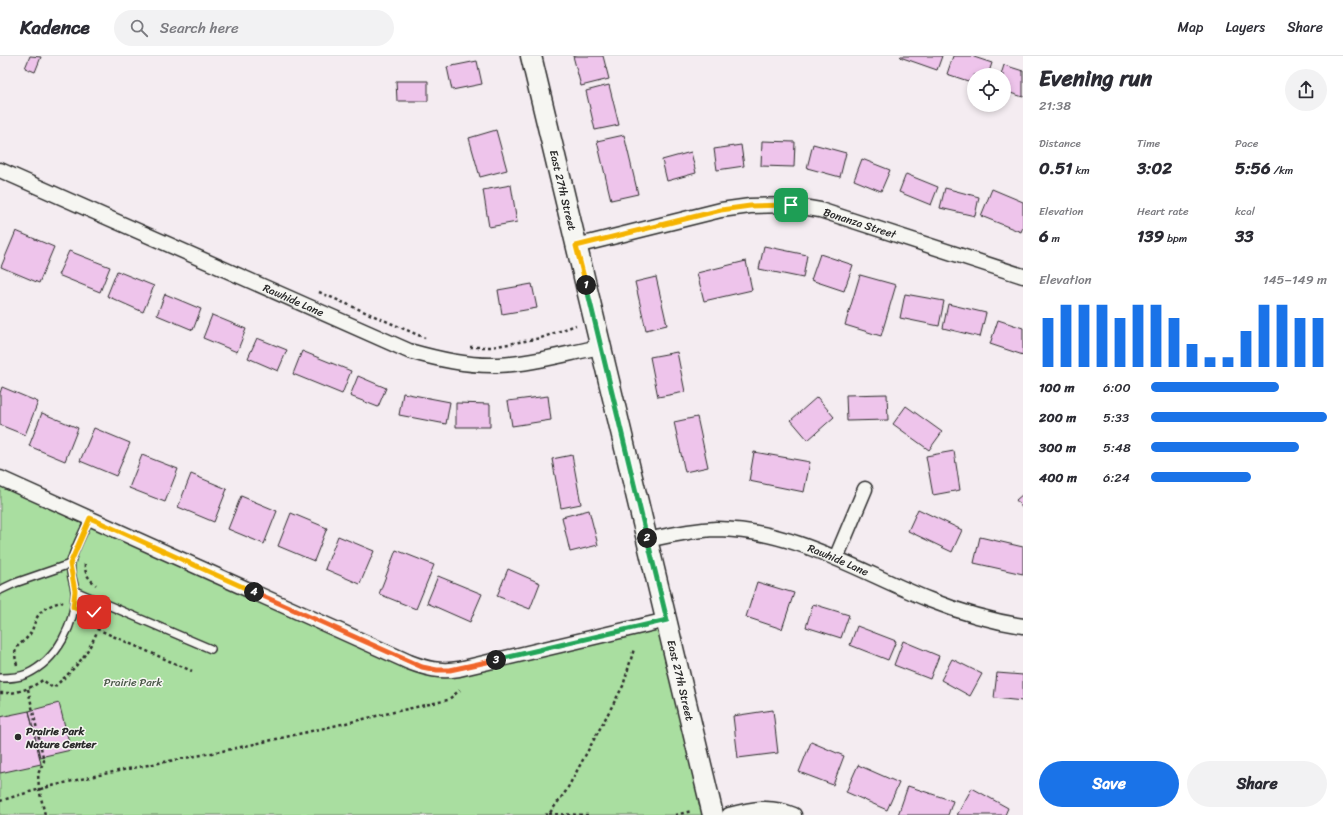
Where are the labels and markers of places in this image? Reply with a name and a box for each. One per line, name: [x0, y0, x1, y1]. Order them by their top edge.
pin: [774, 188, 808, 222]
pin: 1: [576, 275, 596, 295]
pin: 2: [637, 528, 657, 548]
pin: 4: [244, 582, 264, 602]
pin: [77, 595, 111, 629]
pin: 3: [486, 650, 506, 670]
place label: Prairie Park Nature Center: [25, 722, 97, 754]
marker: Prairie Park Nature Center: [13, 732, 23, 742]

